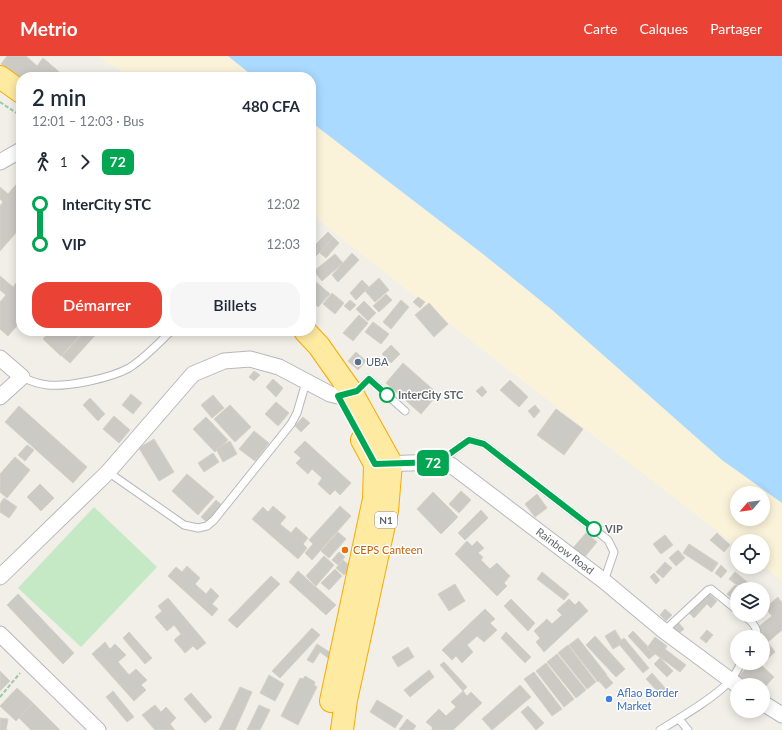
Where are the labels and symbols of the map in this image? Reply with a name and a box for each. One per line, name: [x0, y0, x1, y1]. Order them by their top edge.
place label: UBA: [366, 355, 389, 368]
marker: UBA: [353, 357, 363, 367]
marker: InterCity STC: [379, 387, 395, 403]
place label: InterCity STC: [398, 388, 464, 401]
line badge: 72: [415, 450, 451, 476]
north arrow: [730, 486, 770, 526]
road number: N1: [375, 512, 397, 528]
marker: VIP: [586, 521, 602, 537]
place label: VIP: [604, 522, 623, 535]
street label: Rainbow Road: [534, 525, 597, 577]
place label: CEPS Canteen: [353, 543, 423, 556]
marker: CEPS Canteen: [340, 545, 350, 555]
place label: Aflao Border Market: [617, 686, 678, 712]
marker: Aflao Border Market: [604, 694, 614, 704]

